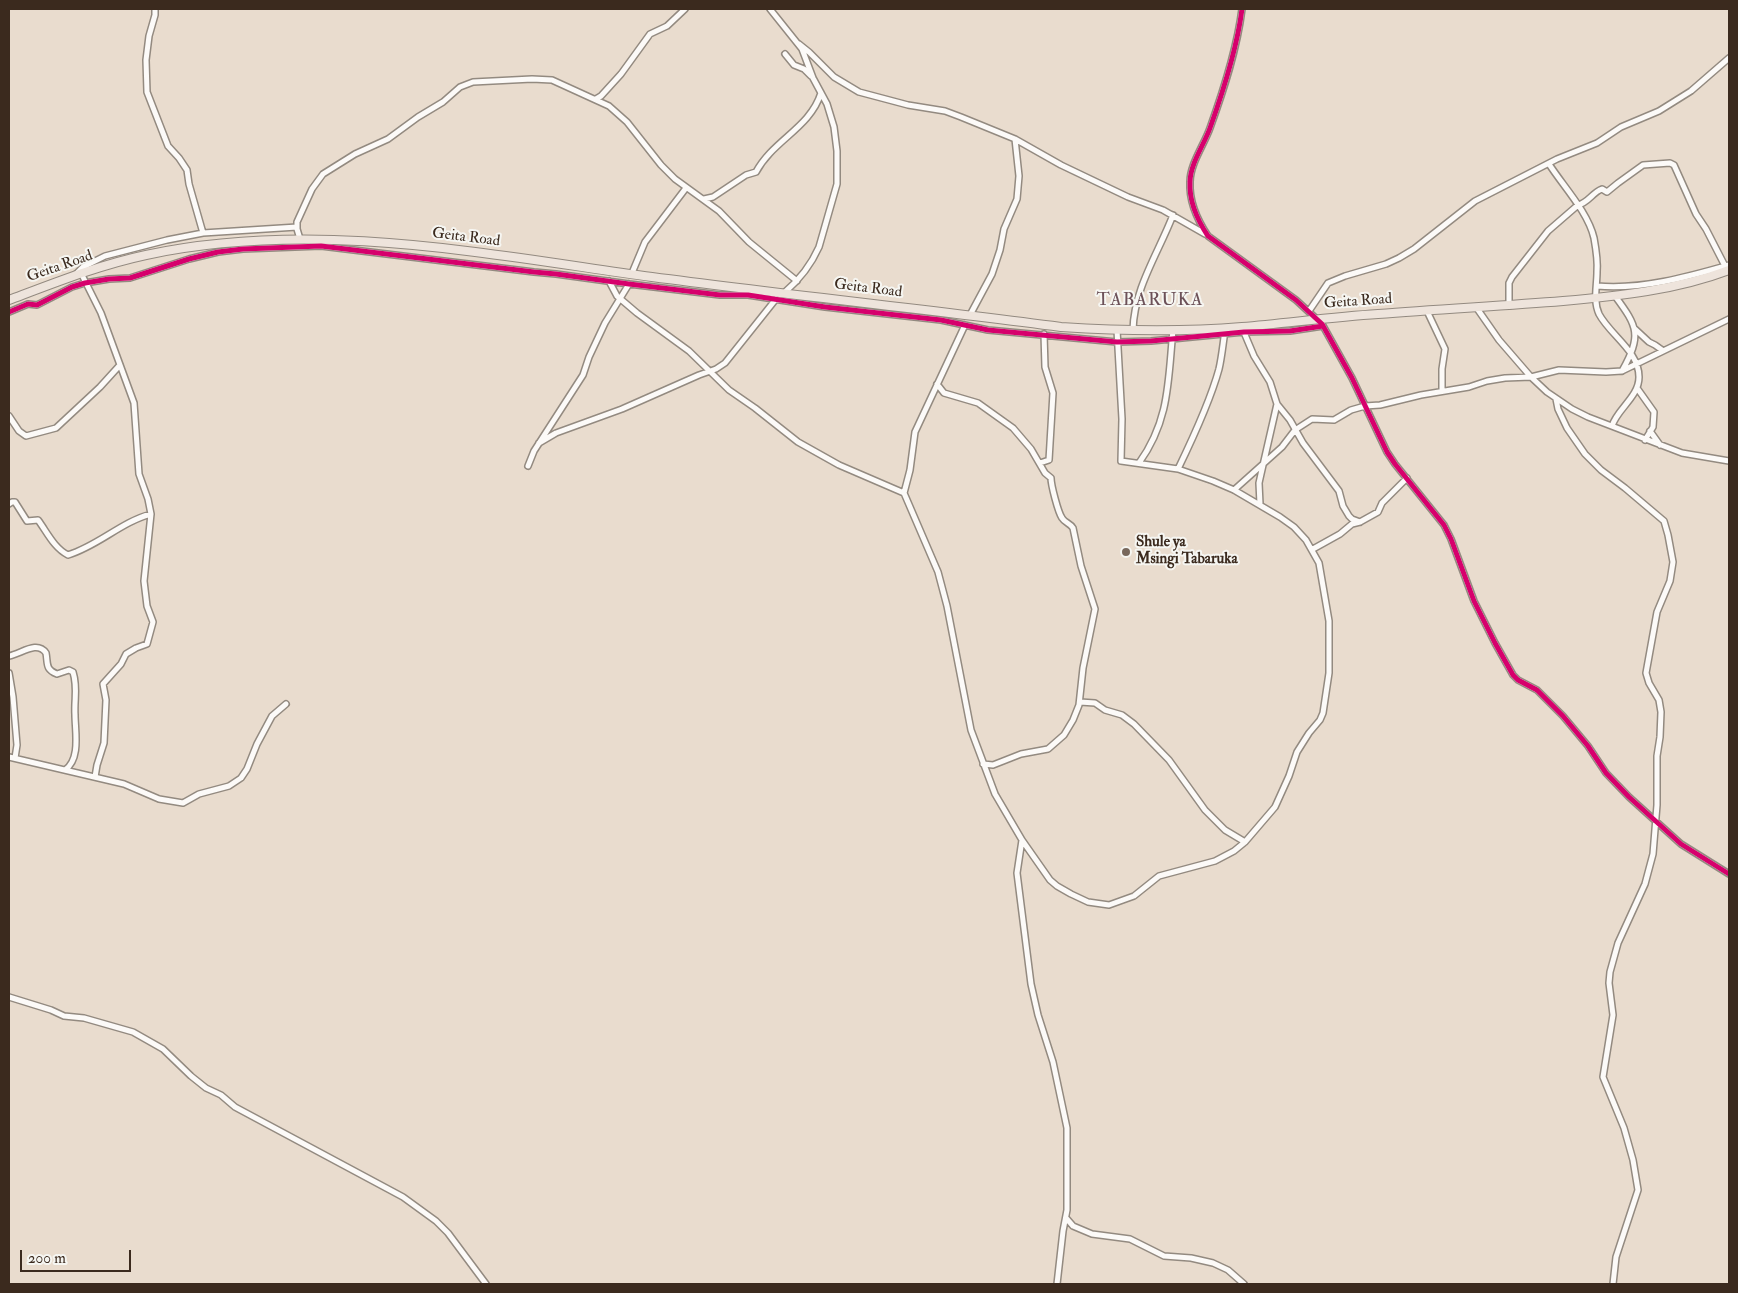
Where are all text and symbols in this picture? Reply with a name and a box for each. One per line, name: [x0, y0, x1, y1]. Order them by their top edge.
street label: Geita Road: [431, 225, 501, 251]
street label: Geita Road: [25, 247, 95, 287]
street label: Geita Road: [833, 276, 903, 302]
district label: TABARUKA: [1096, 290, 1204, 312]
street label: Geita Road: [1323, 291, 1393, 313]
place label: Shule ya Msingi Tabaruka: [1136, 534, 1238, 569]
marker: Shule ya Msingi Tabaruka: [1120, 546, 1132, 558]
scale bar: [22, 1240, 134, 1272]
text: 200 m: [28, 1249, 66, 1268]

